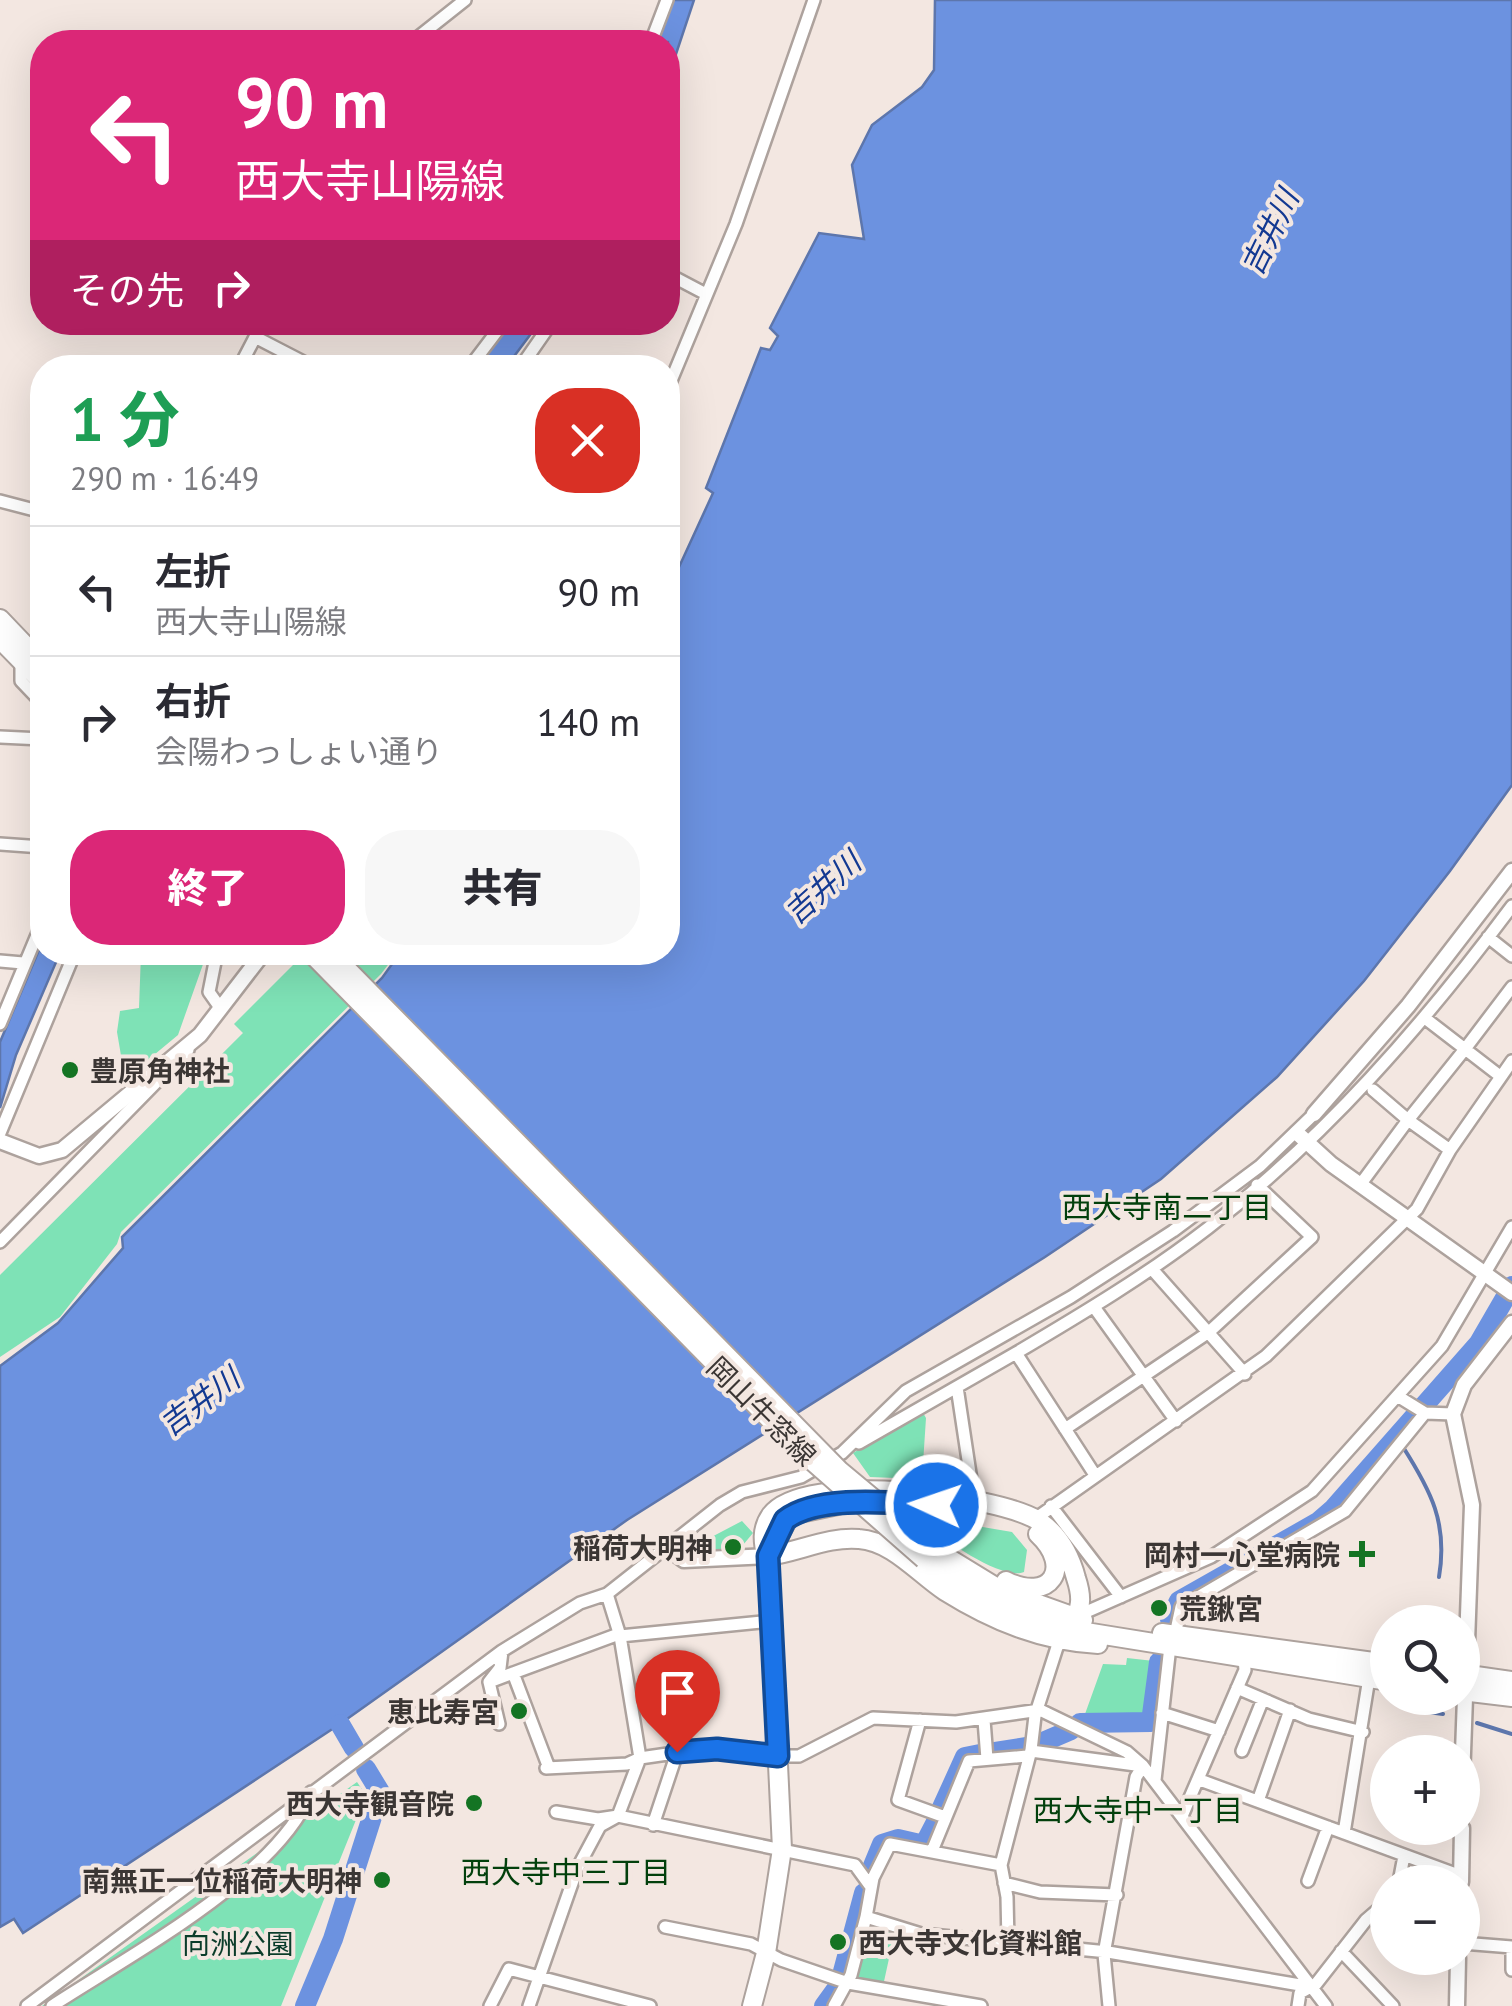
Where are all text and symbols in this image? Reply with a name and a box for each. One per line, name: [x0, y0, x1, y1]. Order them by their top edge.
text: 90 m: [235, 57, 388, 147]
icon: left: [70, 70, 200, 200]
text: 西大寺山陽線: [235, 151, 505, 209]
water label: 吉井川: [1232, 180, 1308, 281]
icon: right: [204, 260, 259, 315]
text: その先: [70, 265, 184, 314]
text: 1 分: [70, 380, 179, 458]
button: close: [535, 388, 640, 493]
text: 290 m · 16:49: [70, 457, 259, 499]
text: 左折: [155, 546, 231, 595]
icon: left: [70, 564, 125, 619]
text: 90 m: [558, 567, 640, 616]
text: 西大寺山陽線: [155, 600, 347, 642]
text: 右折: [155, 676, 231, 725]
icon: right: [70, 694, 125, 749]
text: 140 m: [537, 697, 640, 746]
text: 会陽わっしょい通り: [155, 730, 443, 772]
button: 終了: [70, 830, 345, 945]
button: 共有: [365, 830, 640, 945]
water label: 吉井川: [776, 840, 871, 932]
place label: 豊原角神社: [90, 1052, 230, 1089]
marker: 豊原角神社: [59, 1059, 81, 1081]
district label: 西大寺南二丁目: [1062, 1187, 1272, 1226]
street label: 岡山牛窓線: [699, 1348, 825, 1474]
water label: 吉井川: [151, 1357, 249, 1444]
position arrow: [884, 1453, 988, 1557]
place label: 稲荷大明神: [573, 1529, 713, 1566]
marker: 稲荷大明神: [722, 1536, 744, 1558]
place label: 岡村一心堂病院: [1144, 1536, 1340, 1573]
marker: 岡村一心堂病院: [1349, 1541, 1375, 1567]
place label: 荒鍬宮: [1179, 1590, 1263, 1627]
marker: 荒鍬宮: [1148, 1597, 1170, 1619]
map controls: [1370, 1605, 1480, 1975]
button: search: [1370, 1605, 1480, 1715]
pin: [635, 1650, 720, 1753]
icon: arrive: [650, 1665, 705, 1720]
place label: 恵比寿宮: [387, 1693, 499, 1730]
marker: 恵比寿宮: [508, 1700, 530, 1722]
button: +: [1370, 1735, 1480, 1845]
place label: 西大寺観音院: [286, 1785, 454, 1822]
district label: 西大寺中一丁目: [1033, 1790, 1243, 1829]
marker: 西大寺観音院: [463, 1792, 485, 1814]
district label: 西大寺中三丁目: [461, 1852, 671, 1891]
place label: 南無正一位稲荷大明神: [82, 1862, 362, 1899]
button: −: [1370, 1865, 1480, 1975]
marker: 南無正一位稲荷大明神: [371, 1869, 393, 1891]
place label: 西大寺文化資料館: [858, 1924, 1082, 1961]
park label: 向洲公園: [182, 1925, 294, 1962]
marker: 西大寺文化資料館: [827, 1931, 849, 1953]

